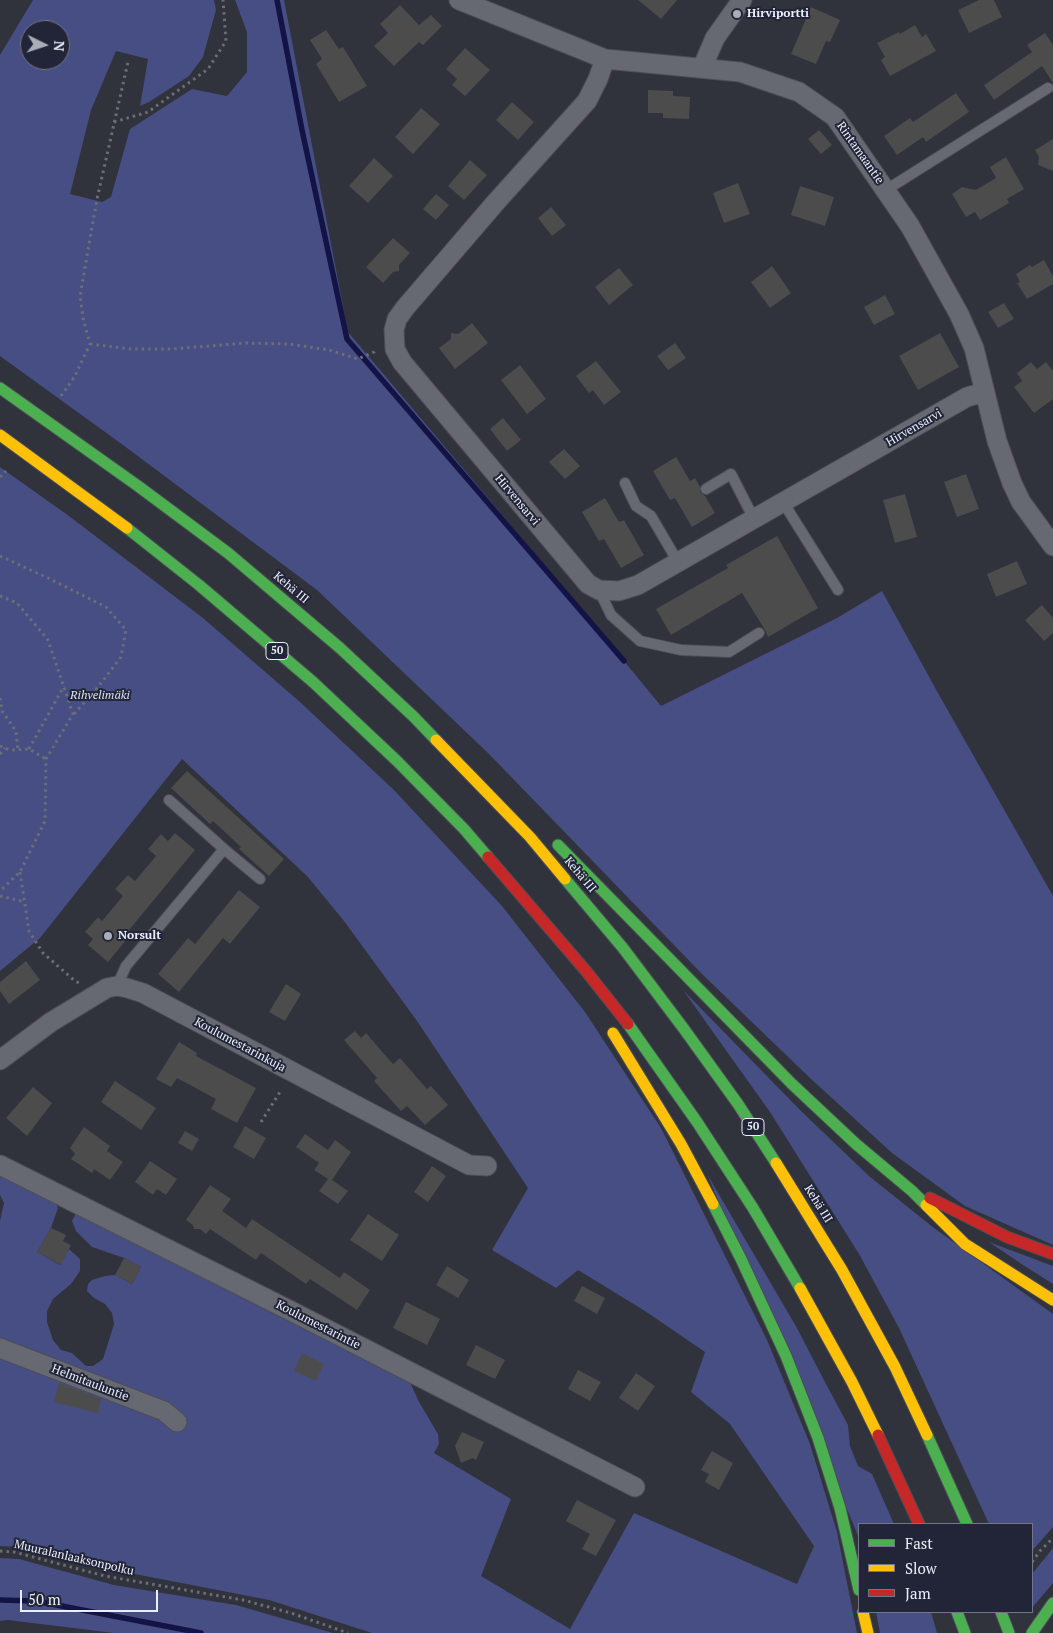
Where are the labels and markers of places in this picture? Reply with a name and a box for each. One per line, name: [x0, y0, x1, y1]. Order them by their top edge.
place label: Hirviportti: [747, 7, 809, 21]
marker: Hirviportti: [731, 8, 743, 20]
place label: Norsult: [118, 929, 161, 943]
marker: Norsult: [102, 930, 114, 942]

